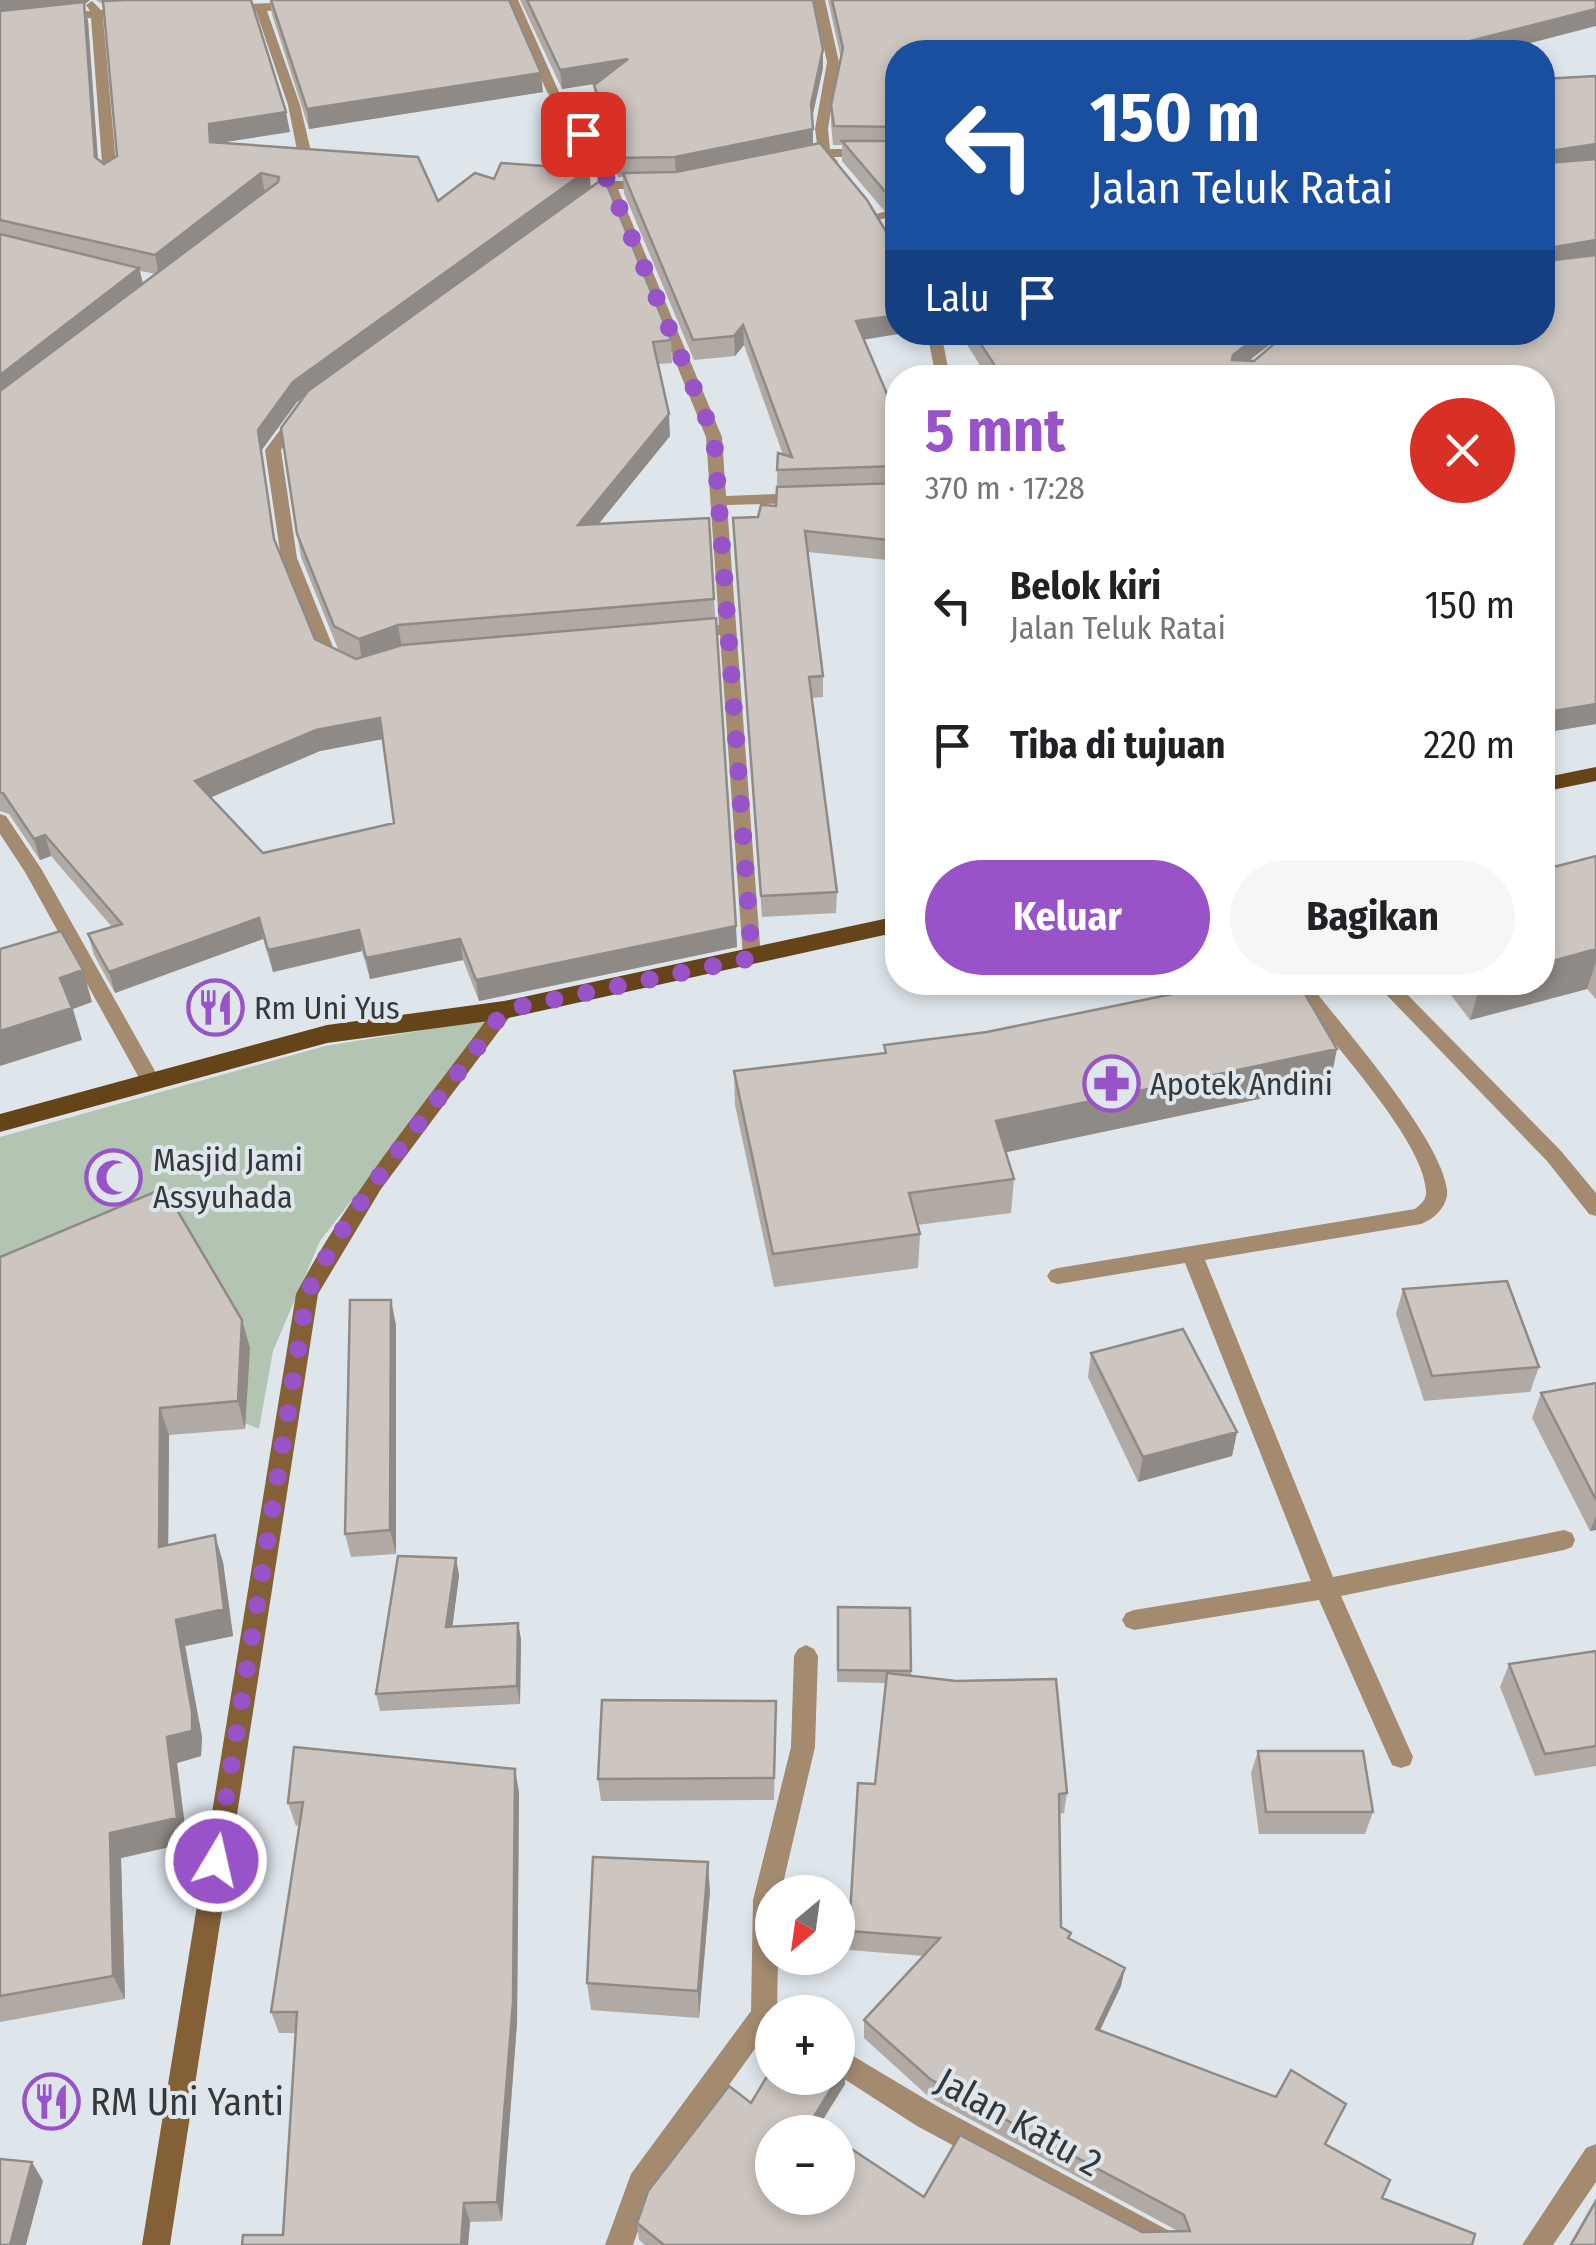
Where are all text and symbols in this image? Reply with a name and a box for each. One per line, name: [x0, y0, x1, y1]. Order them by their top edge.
text: 150 m: [1090, 76, 1260, 160]
icon: left: [925, 80, 1055, 210]
pin: [541, 92, 626, 177]
icon: arrive: [556, 107, 611, 162]
text: Jalan Teluk Ratai: [1090, 161, 1393, 215]
icon: arrive: [1010, 270, 1065, 325]
text: Lalu: [925, 275, 990, 321]
text: 5 mnt: [925, 395, 1065, 467]
button: close: [1410, 398, 1515, 503]
text: 370 m · 17:28: [925, 469, 1085, 507]
text: Belok kiri: [1010, 563, 1161, 609]
icon: left: [925, 578, 980, 633]
text: 150 m: [1425, 582, 1515, 628]
text: Jalan Teluk Ratai: [1010, 609, 1226, 647]
icon: arrive: [925, 718, 980, 773]
text: Tiba di tujuan: [1010, 722, 1226, 768]
text: 220 m: [1424, 722, 1515, 768]
button: Keluar: [925, 860, 1210, 975]
button: Bagikan: [1230, 860, 1515, 975]
restaurant icon: Rm Uni Yus: [185, 978, 245, 1038]
place label: Rm Uni Yus: [254, 989, 400, 1027]
pharmacy icon: Apotek Andini: [1081, 1054, 1141, 1114]
place label: Apotek Andini: [1150, 1065, 1333, 1103]
place label: Masjid Jami Assyuhada: [153, 1141, 303, 1216]
mosque icon: Masjid Jami Assyuhada: [84, 1148, 144, 1208]
position arrow: [164, 1809, 268, 1913]
north arrow: [755, 1875, 855, 1975]
map controls: [755, 1875, 855, 2215]
button: +: [755, 1995, 855, 2095]
street label: Jalan Katu 2: [928, 2058, 1110, 2186]
restaurant icon: RM Uni Yanti: [21, 2072, 81, 2132]
place label: RM Uni Yanti: [90, 2079, 284, 2125]
button: −: [755, 2115, 855, 2215]

